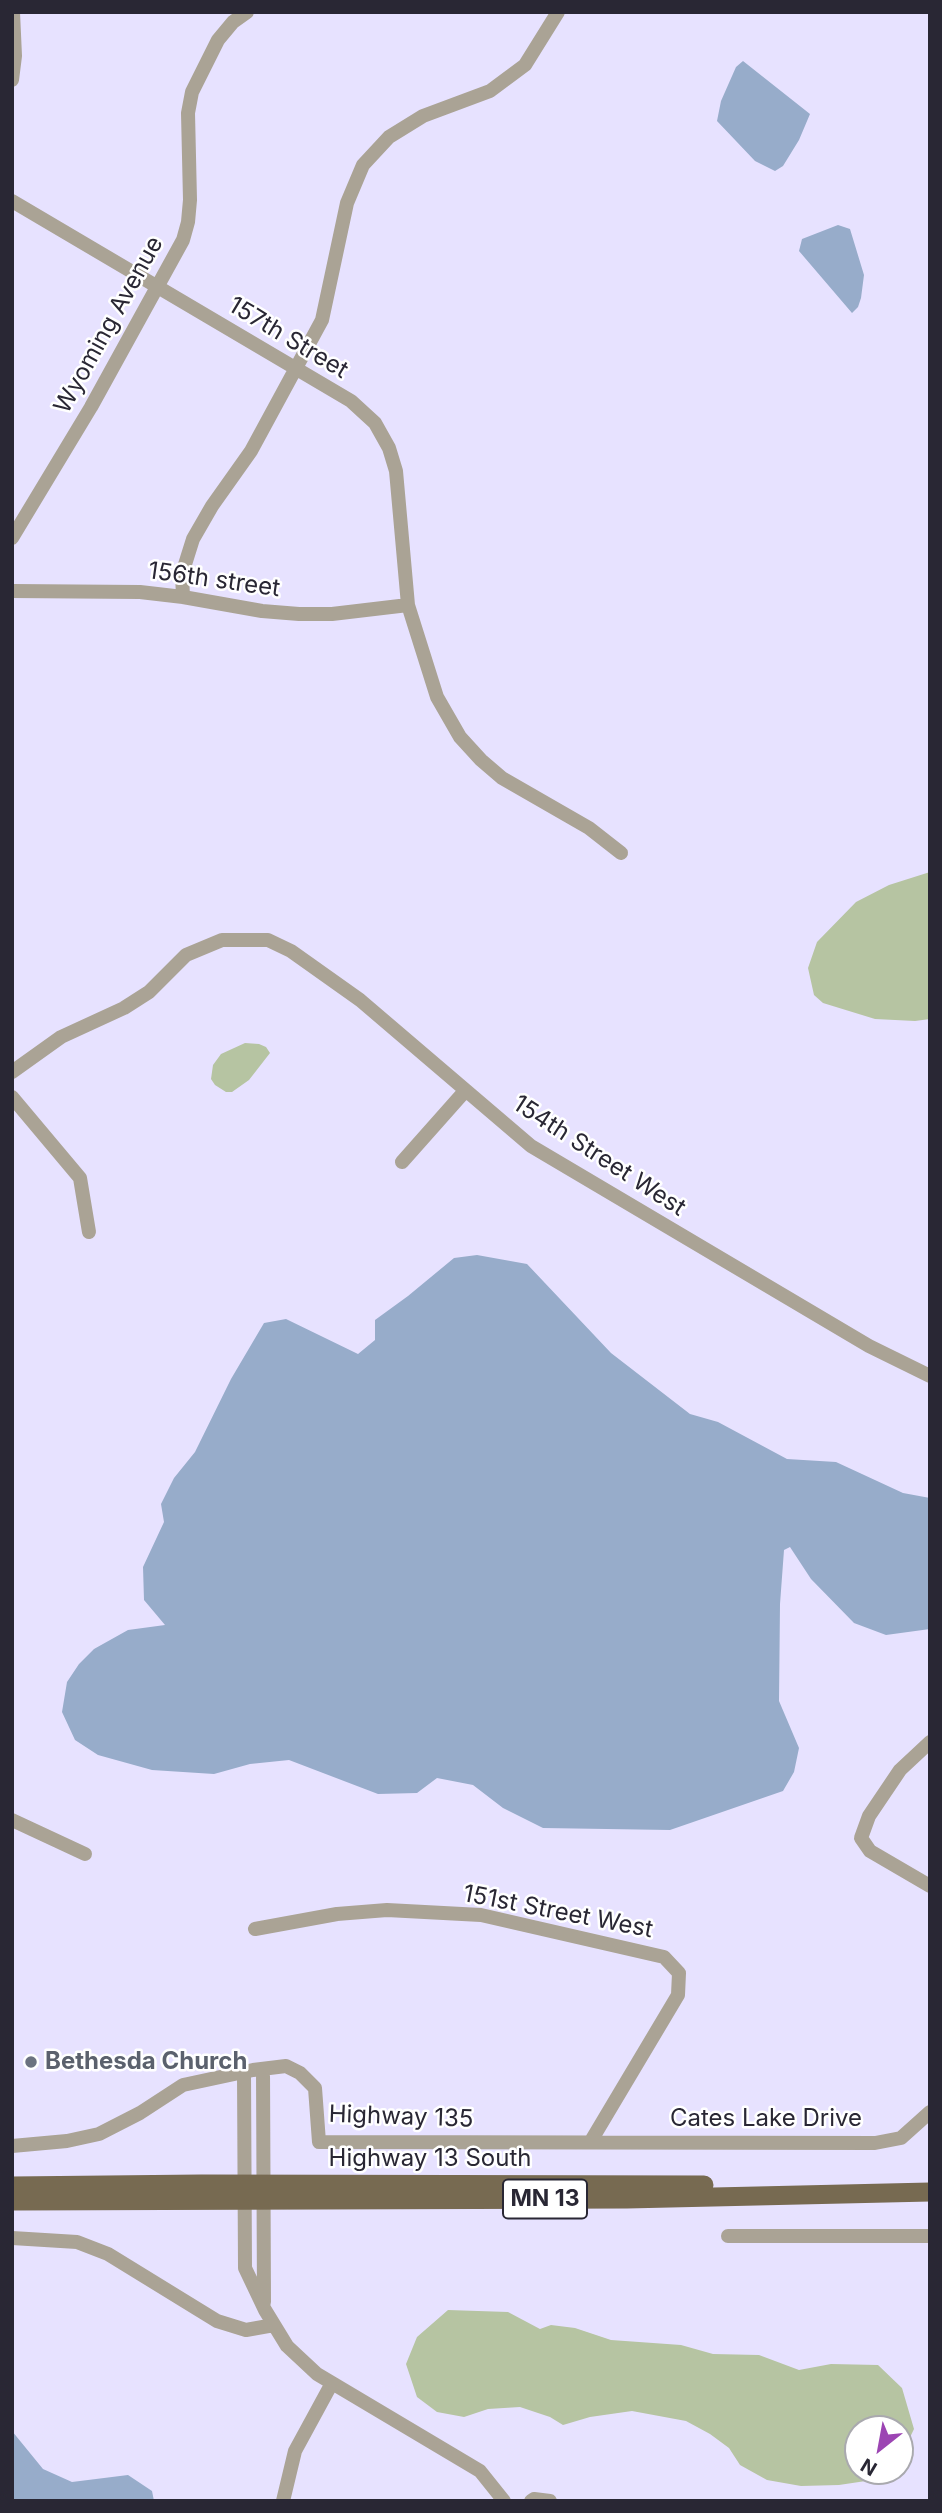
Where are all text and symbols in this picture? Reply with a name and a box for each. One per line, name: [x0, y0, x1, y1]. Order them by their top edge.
street label: Wyoming Avenue: [48, 231, 170, 419]
street label: 157th Street: [223, 291, 353, 385]
street label: 156th street: [146, 556, 282, 604]
street label: 154th Street West: [507, 1089, 691, 1223]
street label: 151st Street West: [461, 1879, 655, 1945]
place label: Bethesda Church: [45, 2048, 247, 2076]
marker: Bethesda Church: [23, 2054, 39, 2070]
street label: Highway 135: [328, 2100, 474, 2134]
street label: Cates Lake Drive: [670, 2105, 862, 2133]
street label: Highway 13 South: [329, 2145, 531, 2173]
road number: MN 13: [503, 2180, 587, 2218]
north arrow: [844, 2415, 914, 2485]
text: N: [857, 2453, 881, 2480]

